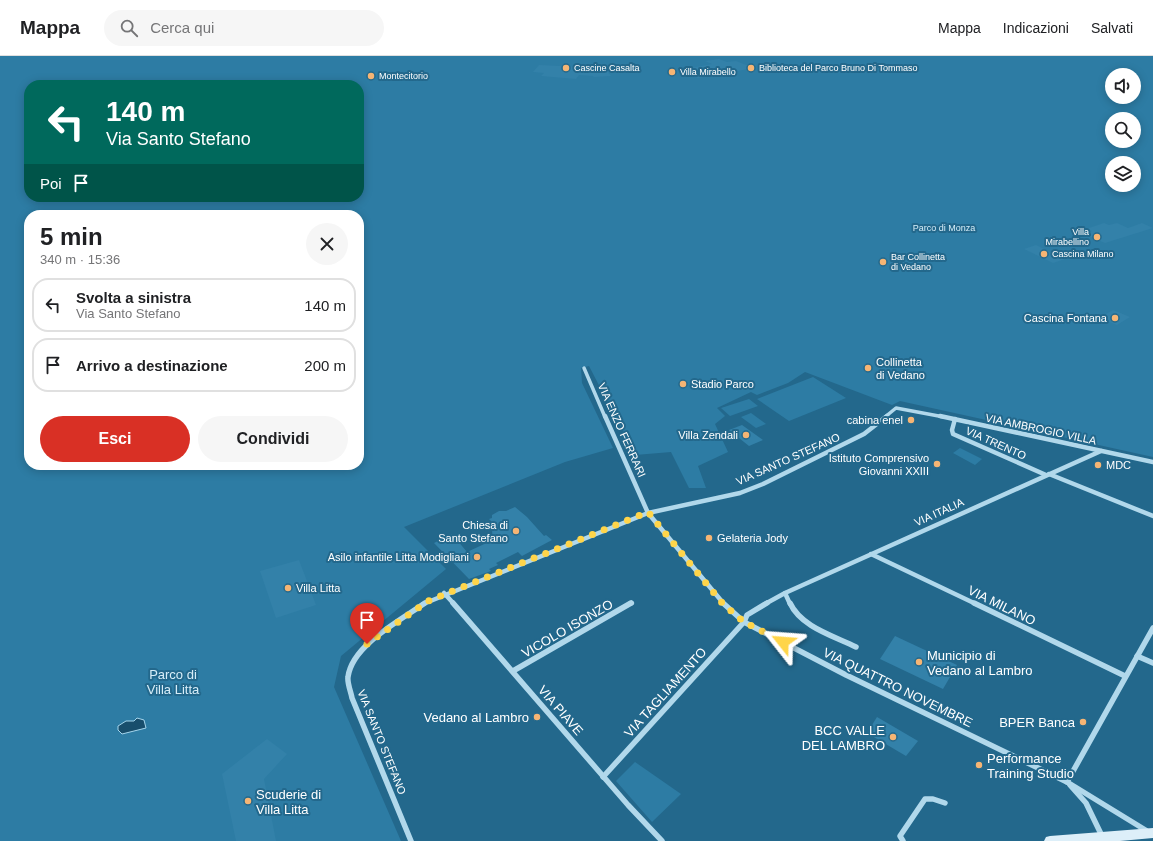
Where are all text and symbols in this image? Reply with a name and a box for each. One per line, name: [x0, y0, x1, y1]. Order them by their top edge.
search box: [104, 10, 384, 46]
text: Mappa: [20, 17, 80, 38]
icon: search: [118, 17, 140, 39]
text: Cerca qui: [150, 19, 214, 36]
text: Mappa: [938, 20, 981, 36]
text: Indicazioni: [1003, 20, 1069, 36]
text: Salvati: [1091, 20, 1133, 36]
marker: Cascine Casalta: [561, 63, 571, 73]
place label: Cascine Casalta: [574, 63, 640, 73]
marker: Biblioteca del Parco Bruno Di Tommaso: [746, 63, 756, 73]
place label: Biblioteca del Parco Bruno Di Tommaso: [759, 63, 917, 73]
marker: Villa Mirabello: [667, 67, 677, 77]
place label: Villa Mirabello: [680, 67, 736, 77]
map controls: [1105, 68, 1141, 192]
button: sound: [1105, 68, 1141, 104]
marker: Montecitorio: [366, 71, 376, 81]
place label: Montecitorio: [379, 71, 428, 81]
icon: left: [40, 96, 92, 148]
text: 140 m: [106, 96, 185, 127]
button: search: [1105, 112, 1141, 148]
text: Via Santo Stefano: [106, 129, 251, 149]
button: layers: [1105, 156, 1141, 192]
icon: arrive: [70, 172, 92, 194]
text: Poi: [40, 175, 62, 192]
text: 5 min: [40, 223, 103, 250]
button: close: [306, 223, 348, 265]
park label: Parco di Monza: [913, 223, 975, 233]
place label: Villa Mirabellino: [1045, 227, 1089, 247]
marker: Villa Mirabellino: [1092, 232, 1102, 242]
marker: Cascina Milano: [1039, 249, 1049, 259]
place label: Cascina Milano: [1052, 249, 1114, 259]
text: 340 m · 15:36: [40, 252, 120, 267]
place label: Bar Collinetta di Vedano: [891, 252, 945, 272]
marker: Bar Collinetta di Vedano: [878, 257, 888, 267]
text: Svolta a sinistra: [76, 289, 191, 306]
icon: left: [42, 294, 64, 316]
text: 140 m: [304, 297, 346, 314]
text: Via Santo Stefano: [76, 306, 181, 321]
place label: Cascina Fontana: [1024, 312, 1108, 324]
marker: Cascina Fontana: [1110, 313, 1120, 323]
icon: arrive: [42, 354, 64, 376]
place label: Collinetta di Vedano: [876, 356, 925, 381]
text: Arrivo a destinazione: [76, 357, 228, 374]
text: 200 m: [304, 357, 346, 374]
marker: Collinetta di Vedano: [863, 363, 873, 373]
place label: Stadio Parco: [691, 378, 754, 390]
marker: Stadio Parco: [678, 379, 688, 389]
street label: VIA ENZO FERRARI: [596, 381, 648, 479]
street label: VIA AMBROGIO VILLA: [984, 411, 1098, 447]
place label: cabina enel: [847, 414, 903, 426]
marker: cabina enel: [906, 415, 916, 425]
button: Esci: [40, 416, 190, 462]
button: Condividi: [198, 416, 348, 462]
street label: VIA TRENTO: [964, 424, 1029, 462]
place label: Villa Zendali: [678, 429, 738, 441]
marker: Villa Zendali: [741, 430, 751, 440]
street label: VIA SANTO STEFANO: [734, 431, 842, 487]
place label: Istituto Comprensivo Giovanni XXIII: [829, 452, 929, 477]
marker: Istituto Comprensivo Giovanni XXIII: [932, 459, 942, 469]
place label: MDC: [1106, 459, 1131, 471]
marker: MDC: [1093, 460, 1103, 470]
street label: VIA ITALIA: [912, 495, 966, 528]
place label: Chiesa di Santo Stefano: [438, 519, 508, 544]
marker: Chiesa di Santo Stefano: [511, 526, 521, 536]
place label: Gelateria Jody: [717, 532, 788, 544]
marker: Gelateria Jody: [704, 533, 714, 543]
place label: Asilo infantile Litta Modigliani: [328, 551, 469, 563]
marker: Asilo infantile Litta Modigliani: [472, 552, 482, 562]
place label: Villa Litta: [296, 582, 341, 594]
marker: Villa Litta: [283, 583, 293, 593]
street label: VIA MILANO: [965, 583, 1038, 628]
street label: VICOLO ISONZO: [519, 596, 615, 661]
pin: [350, 603, 384, 644]
icon: arrive: [356, 609, 378, 631]
position arrow: [762, 621, 804, 663]
street label: VIA TAGLIAMENTO: [621, 644, 710, 740]
street label: VIA QUATTRO NOVEMBRE: [821, 645, 975, 730]
place label: Municipio di Vedano al Lambro: [927, 648, 1033, 678]
marker: Municipio di Vedano al Lambro: [914, 657, 924, 667]
park label: Parco di Villa Litta: [147, 667, 200, 697]
street label: VIA PIAVE: [535, 682, 587, 739]
street label: VIA SANTO STEFANO: [355, 688, 409, 797]
place label: Vedano al Lambro: [423, 710, 529, 725]
marker: Vedano al Lambro: [532, 712, 542, 722]
place label: BPER Banca: [999, 715, 1076, 730]
marker: BPER Banca: [1078, 717, 1088, 727]
place label: BCC VALLE DEL LAMBRO: [802, 723, 885, 753]
marker: BCC VALLE DEL LAMBRO: [888, 732, 898, 742]
place label: Performance Training Studio: [987, 751, 1074, 781]
marker: Performance Training Studio: [974, 760, 984, 770]
place label: Scuderie di Villa Litta: [256, 787, 321, 817]
marker: Scuderie di Villa Litta: [243, 796, 253, 806]

